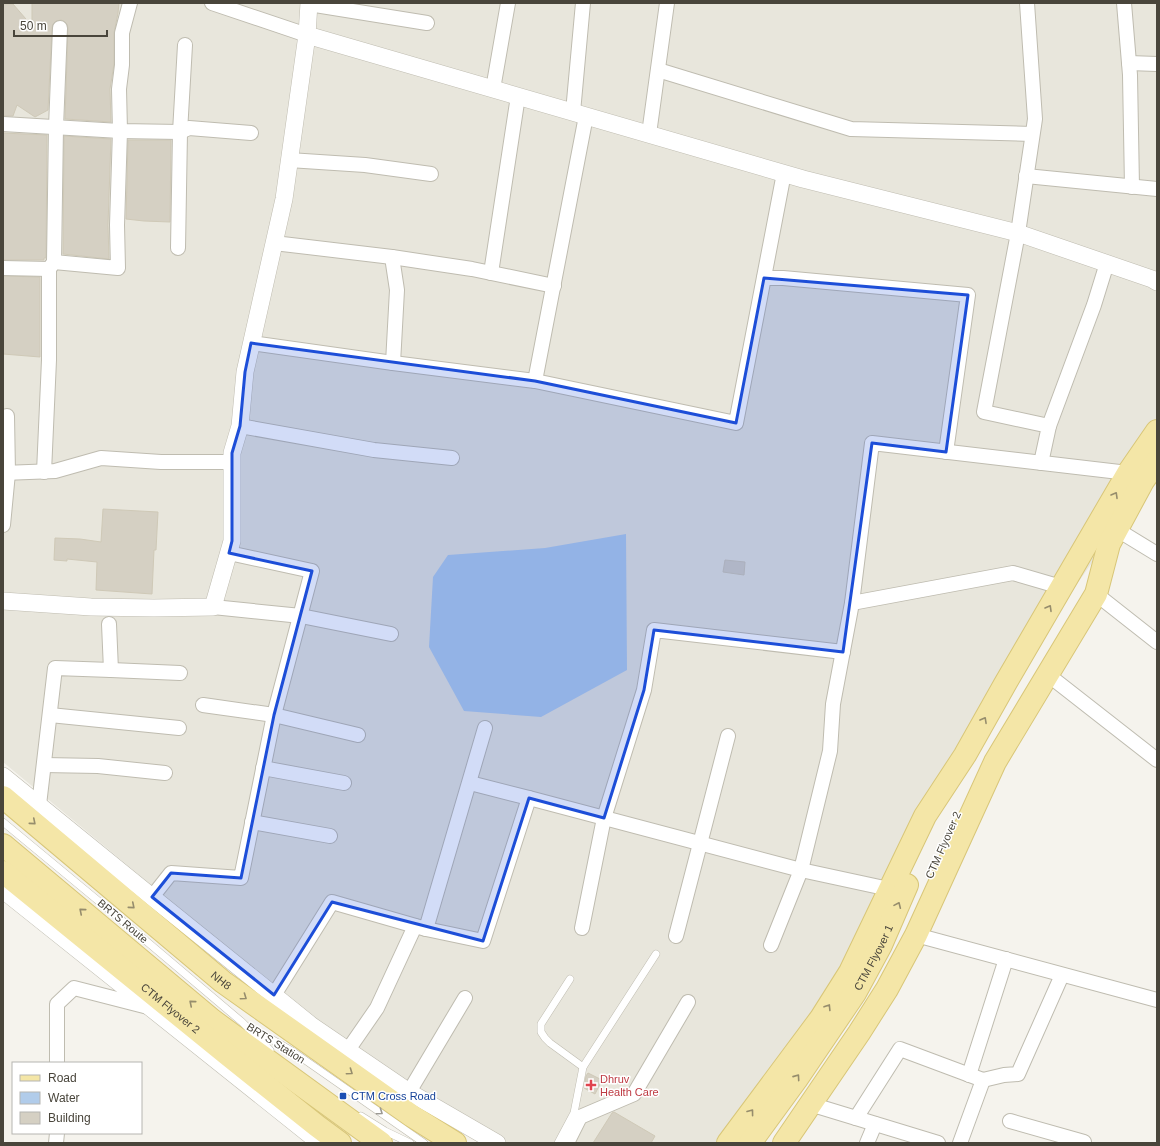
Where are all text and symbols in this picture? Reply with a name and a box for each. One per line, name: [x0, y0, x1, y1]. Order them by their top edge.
scale bar: [14, 12, 107, 38]
text: 50 m: [20, 19, 47, 33]
one-way arrow: [1110, 492, 1117, 499]
one-way arrow: [1045, 605, 1052, 612]
one-way arrow: [980, 717, 987, 725]
street label: CTM Flyover 2: [923, 810, 963, 880]
one-way arrow: [28, 818, 36, 825]
street label: BRTS Route: [96, 897, 150, 945]
one-way arrow: [128, 901, 135, 908]
one-way arrow: [893, 902, 901, 910]
one-way arrow: [79, 908, 86, 915]
street label: CTM Flyover 1: [852, 923, 895, 993]
street label: NH8: [209, 969, 233, 992]
street label: CTM Flyover 2: [139, 981, 202, 1036]
one-way arrow: [240, 992, 247, 1000]
one-way arrow: [190, 1000, 197, 1007]
one-way arrow: [823, 1004, 831, 1011]
street label: BRTS Station: [245, 1020, 307, 1066]
legend: [12, 1062, 142, 1134]
one-way arrow: [346, 1067, 353, 1075]
text: Road: [48, 1071, 77, 1085]
place label: Dhruv Health Care: [600, 1073, 659, 1098]
one-way arrow: [792, 1075, 799, 1082]
marker: Dhruv Health Care: [585, 1079, 597, 1091]
place label: CTM Cross Road: [351, 1090, 436, 1102]
text: Water: [48, 1091, 80, 1105]
marker: CTM Cross Road: [338, 1091, 348, 1101]
one-way arrow: [375, 1107, 382, 1114]
one-way arrow: [746, 1109, 753, 1116]
text: Building: [48, 1111, 91, 1125]

